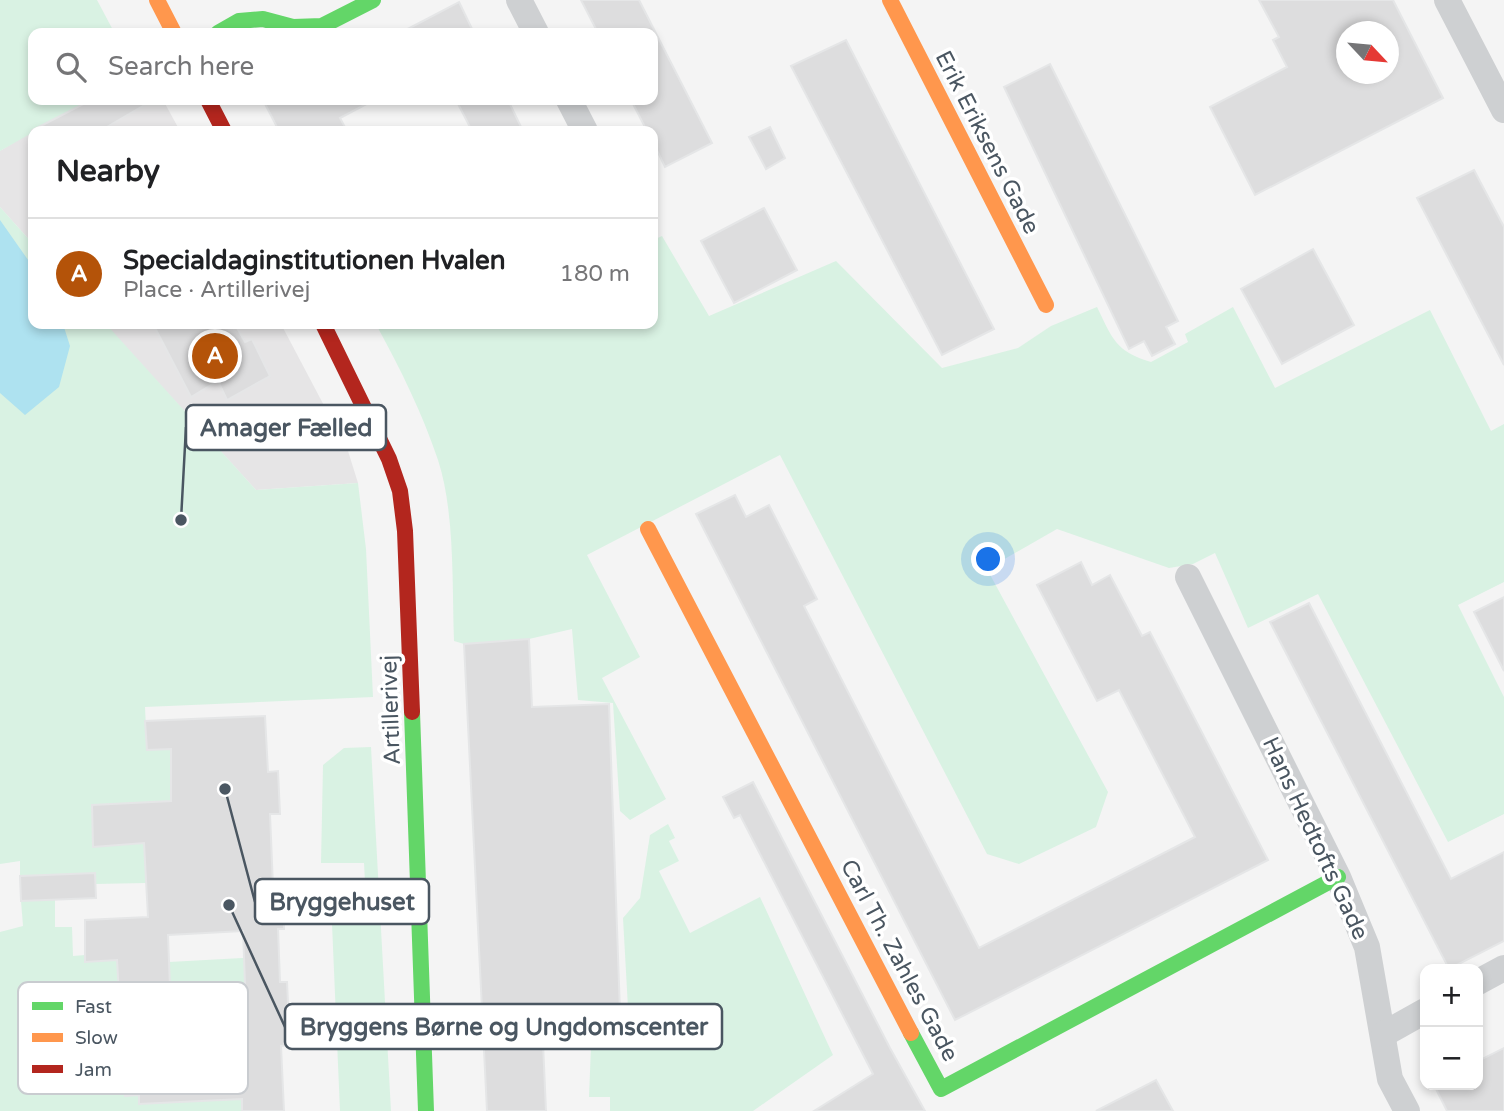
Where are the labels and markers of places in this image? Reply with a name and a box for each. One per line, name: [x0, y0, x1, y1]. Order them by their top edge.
pin: A: [192, 330, 238, 382]
callout: Amager Fælled: [186, 405, 386, 450]
callout: Bryggehuset: [255, 879, 429, 924]
callout: Bryggens Børne og Ungdomscenter: [285, 1004, 722, 1049]

